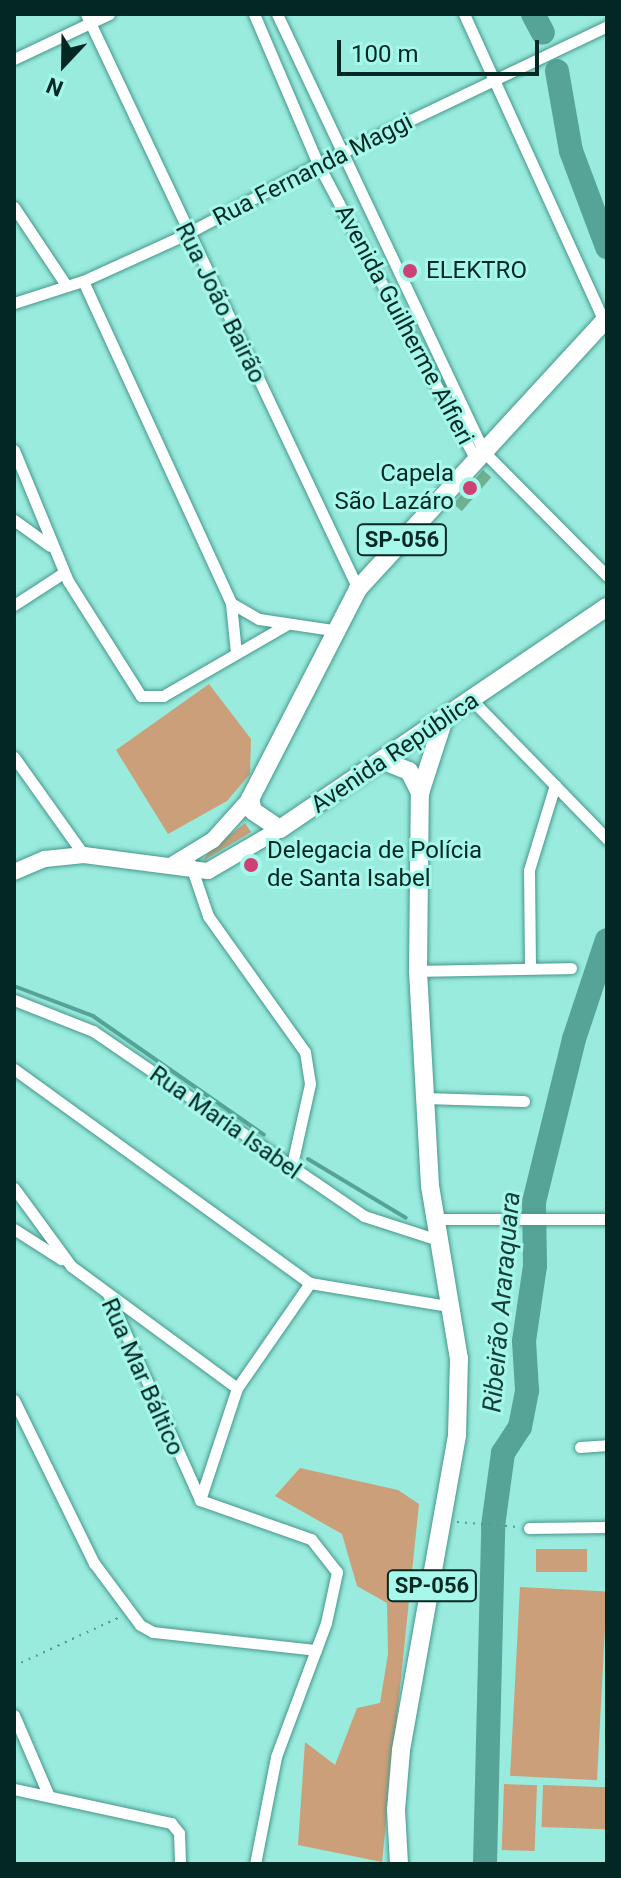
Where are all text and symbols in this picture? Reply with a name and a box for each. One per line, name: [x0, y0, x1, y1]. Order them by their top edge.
north arrow: [24, 24, 104, 104]
scale bar: [341, 24, 543, 74]
text: 100 m: [351, 40, 418, 68]
text: N: [43, 72, 67, 101]
street label: Rua Fernanda Maggi: [209, 107, 417, 233]
street label: Avenida Guilherme Alfieri: [329, 200, 479, 450]
street label: Rua João Bairão: [169, 218, 271, 388]
place label: ELEKTRO: [426, 257, 527, 285]
marker: ELEKTRO: [401, 262, 419, 280]
place label: Capela São Lazáro: [335, 460, 454, 516]
marker: Capela São Lazáro: [461, 479, 479, 497]
road number: SP-056: [356, 522, 448, 558]
street label: Avenida República: [306, 686, 484, 820]
place label: Delegacia de Polícia de Santa Isabel: [267, 837, 482, 893]
marker: Delegacia de Polícia de Santa Isabel: [242, 856, 260, 874]
street label: Rua Maria Isabel: [144, 1060, 306, 1186]
water label: Ribeirão Araraquara: [477, 1190, 527, 1414]
street label: Rua Mar Báltico: [94, 1294, 190, 1460]
road number: SP-056: [386, 1568, 478, 1604]

